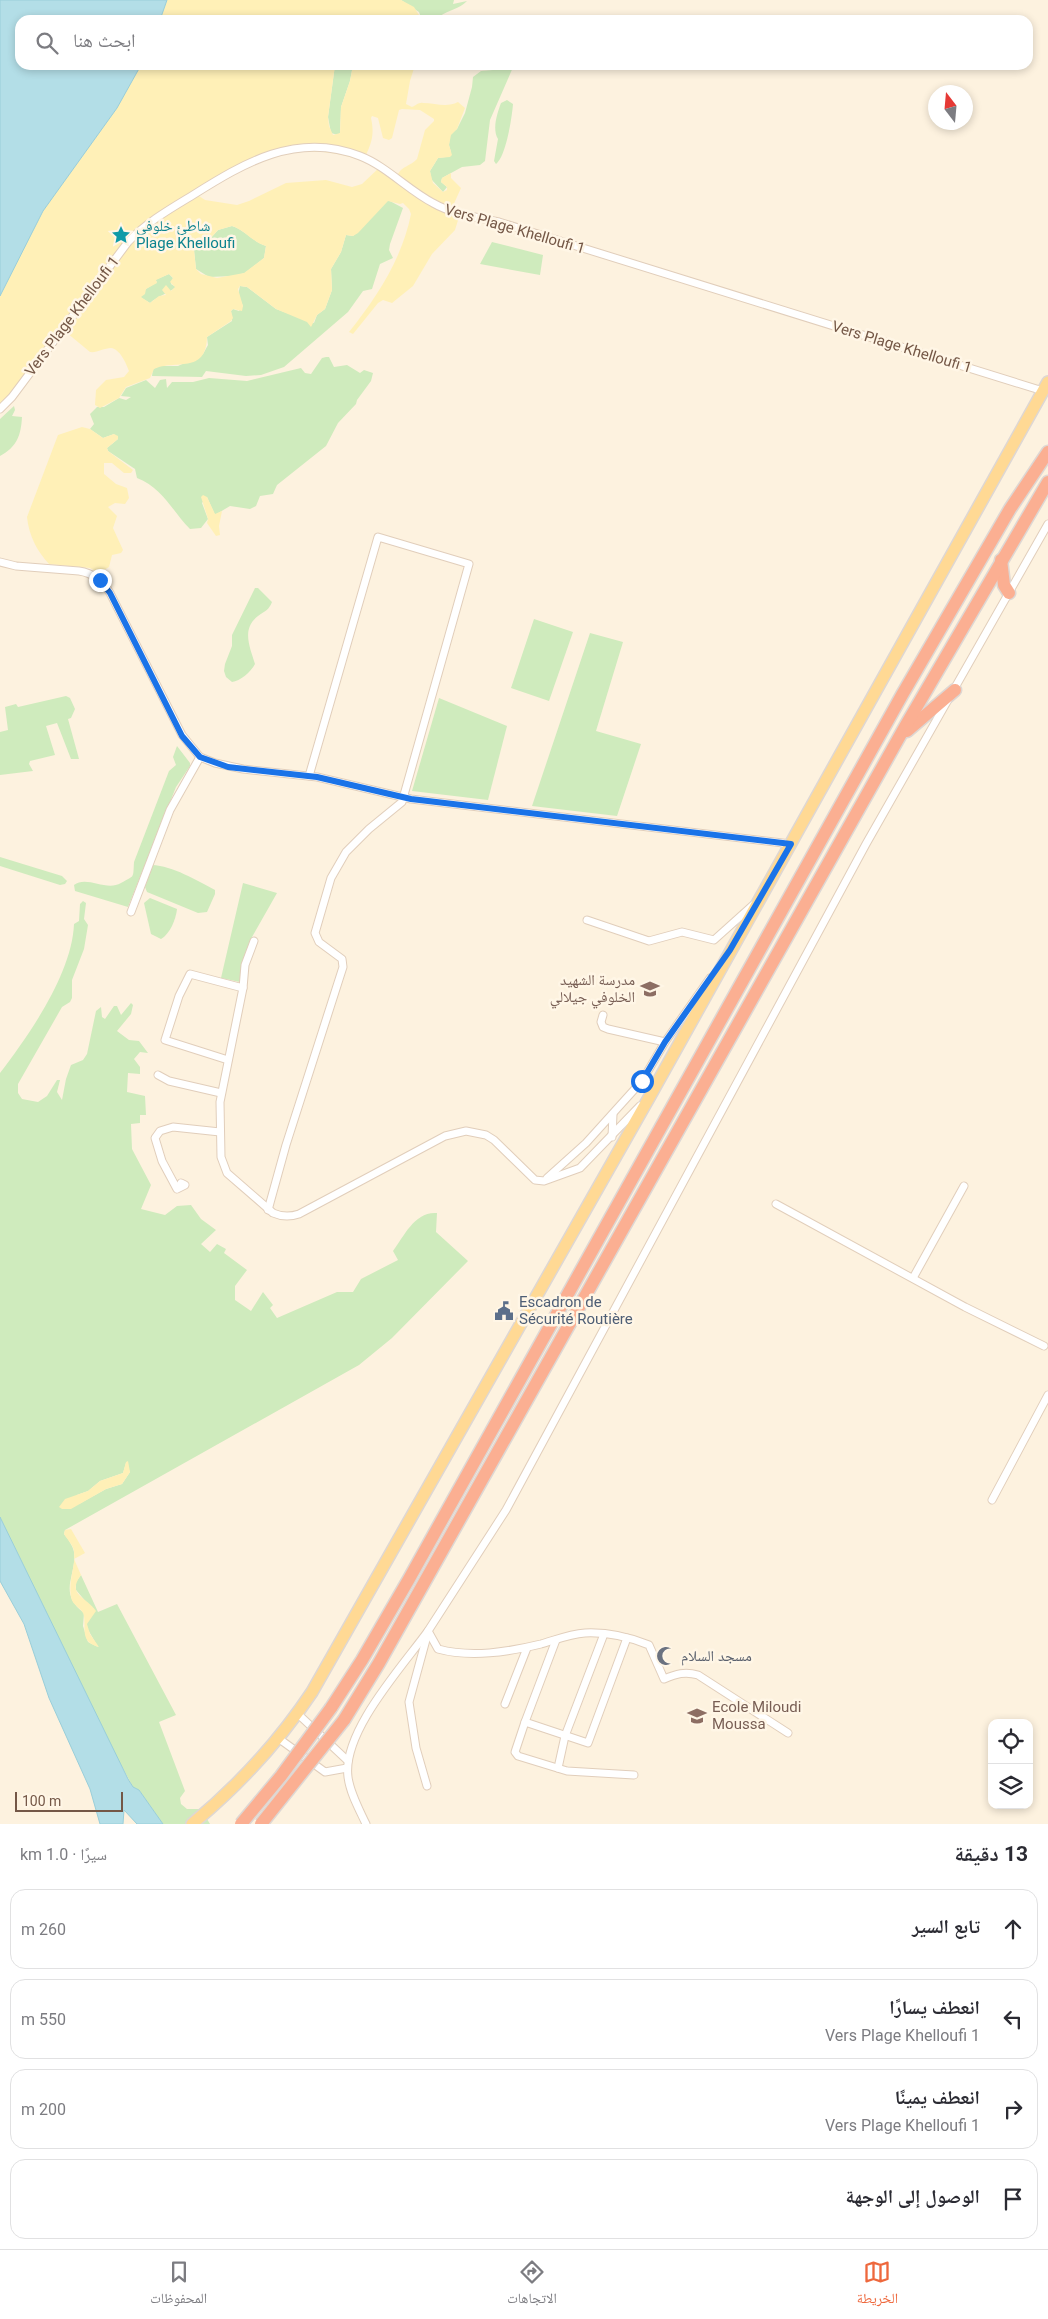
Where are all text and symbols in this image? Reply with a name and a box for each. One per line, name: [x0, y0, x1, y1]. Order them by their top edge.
search box: [15, 15, 1033, 70]
icon: search: [33, 29, 61, 57]
text: ابحث هنا: [73, 29, 136, 52]
north arrow: [928, 85, 973, 130]
street label: Vers Plage Khelloufi 1: [443, 200, 587, 258]
place label: شاطئ خلوفي Plage Khelloufi: [136, 217, 235, 252]
place icon: شاطئ خلوفي Plage Khelloufi: [110, 224, 132, 246]
street label: Vers Plage Khelloufi 1: [21, 253, 123, 379]
street label: Vers Plage Khelloufi 1: [830, 317, 974, 377]
route end: [89, 569, 112, 592]
place label: مدرسة الشهيد الخلوفي جيلالي: [550, 971, 635, 1009]
school or university icon: مدرسة الشهيد الخلوفي جيلالي: [639, 978, 661, 1000]
route start: [631, 1070, 654, 1093]
place label: Escadron de Sécurité Routière: [519, 1293, 633, 1328]
public building icon: Escadron de Sécurité Routière: [493, 1300, 515, 1322]
mosque icon: مسجد السلام: [655, 1645, 677, 1667]
place label: مسجد السلام: [681, 1647, 752, 1666]
place label: Ecole Miloudi Moussa: [712, 1698, 801, 1733]
school or university icon: Ecole Miloudi Moussa: [686, 1705, 708, 1727]
map controls: [988, 1719, 1033, 1809]
button: locate: [988, 1719, 1033, 1764]
button: layers: [988, 1764, 1033, 1809]
scale bar: [15, 1789, 122, 1812]
text: 100 m: [22, 1793, 61, 1809]
text: 13 دقيقة: [955, 1842, 1028, 1866]
text: سيرًا · 1.0 km: [20, 1845, 107, 1864]
text: تابع السير: [912, 1915, 980, 1938]
icon: ahead: [999, 1915, 1027, 1943]
text: 260 m: [21, 1920, 66, 1939]
text: انعطف يسارًا: [889, 1996, 980, 2019]
icon: left: [999, 2005, 1027, 2033]
text: 550 m: [21, 2010, 66, 2029]
text: Vers Plage Khelloufi 1: [825, 2026, 980, 2045]
text: انعطف يمينًا: [895, 2086, 980, 2109]
icon: right: [999, 2095, 1027, 2123]
text: 200 m: [21, 2100, 66, 2119]
text: Vers Plage Khelloufi 1: [825, 2116, 980, 2135]
text: الوصول إلى الوجهة: [846, 2185, 980, 2208]
icon: arrive: [999, 2185, 1027, 2213]
tab: المحفوظات: [150, 2258, 207, 2312]
tab: الاتجاهات: [507, 2258, 557, 2312]
tab: الخريطة: [857, 2258, 898, 2312]

